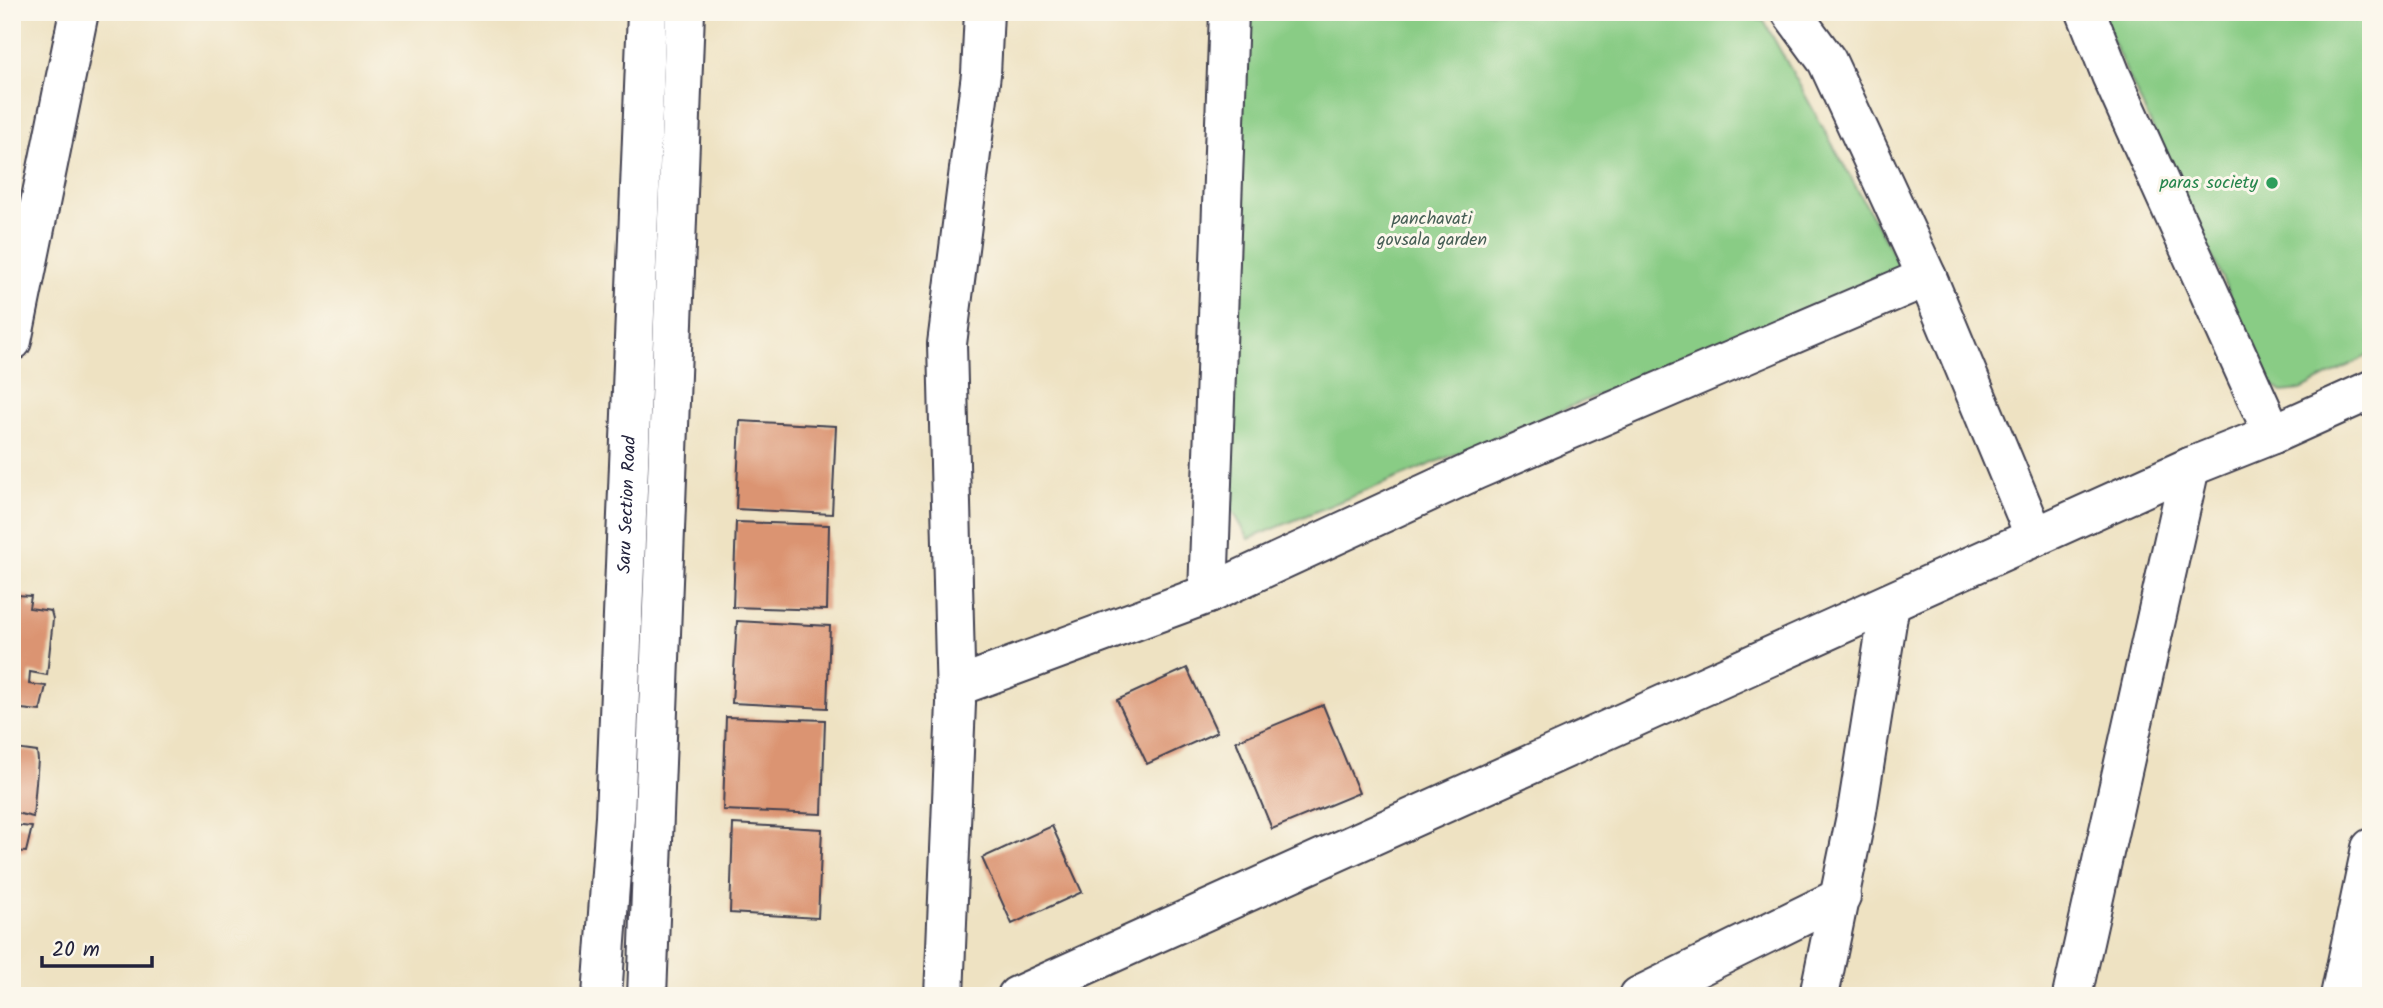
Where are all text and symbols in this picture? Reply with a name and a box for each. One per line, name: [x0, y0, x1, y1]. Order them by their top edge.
place label: paras society: [2159, 169, 2259, 198]
marker: paras society: [2264, 175, 2280, 191]
park label: panchavati govsala garden: [1376, 205, 1487, 255]
street label: Saru Section Road: [610, 434, 645, 574]
scale bar: [42, 924, 152, 968]
text: 20 m: [52, 934, 100, 967]

